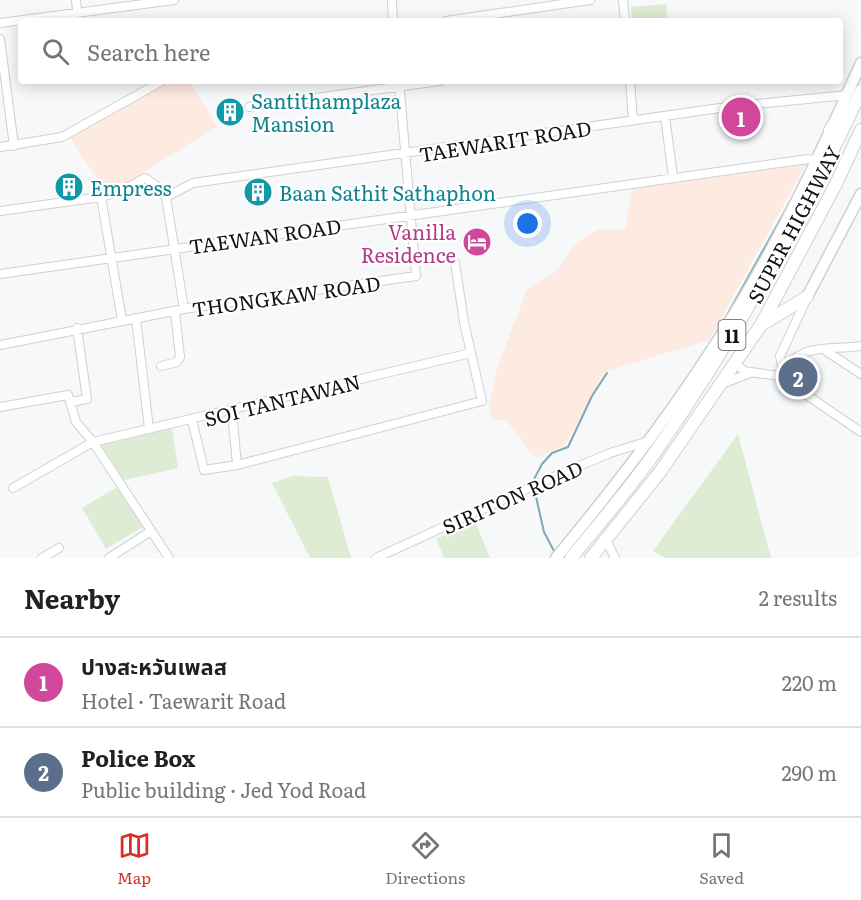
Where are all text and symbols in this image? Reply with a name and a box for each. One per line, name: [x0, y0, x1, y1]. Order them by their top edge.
search box: [18, 18, 843, 84]
icon: search: [39, 35, 72, 68]
text: Search here: [87, 35, 210, 68]
place label: Santithamplaza Mansion: [251, 85, 401, 138]
pin: 1: [722, 94, 760, 140]
building icon: Santithamplaza Mansion: [214, 96, 246, 128]
street label: TAEWARIT ROAD: [417, 112, 593, 168]
street label: SUPER HIGHWAY: [739, 140, 847, 308]
building icon: Empress: [53, 171, 85, 203]
place label: Empress: [90, 172, 172, 202]
building icon: Baan Sathit Sathaphon: [242, 176, 274, 208]
place label: Baan Sathit Sathaphon: [279, 177, 496, 207]
street label: TAEWAN ROAD: [187, 209, 343, 261]
your location: [513, 209, 542, 238]
place label: Vanilla Residence: [361, 216, 456, 269]
hotel icon: Vanilla Residence: [461, 226, 493, 258]
street label: THONGKAW ROAD: [190, 267, 382, 323]
road number: 11: [718, 320, 746, 350]
pin: 2: [778, 354, 818, 400]
street label: SOI TANTAWAN: [201, 365, 363, 433]
street label: SIRITON ROAD: [437, 452, 587, 540]
text: Nearby: [24, 578, 120, 617]
text: 2 results: [759, 582, 837, 612]
text: ปางสะหวันเพลส: [81, 649, 227, 682]
text: 1: [39, 667, 48, 697]
text: 220 m: [782, 667, 837, 697]
text: Hotel · Taewarit Road: [81, 685, 286, 715]
text: Police Box: [81, 741, 195, 774]
text: 2: [38, 757, 49, 787]
text: 290 m: [781, 757, 837, 787]
text: Public building · Jed Yod Road: [81, 774, 366, 804]
tab: Map: [117, 829, 151, 889]
tab: Directions: [385, 829, 465, 889]
tab: Saved: [699, 829, 744, 889]

